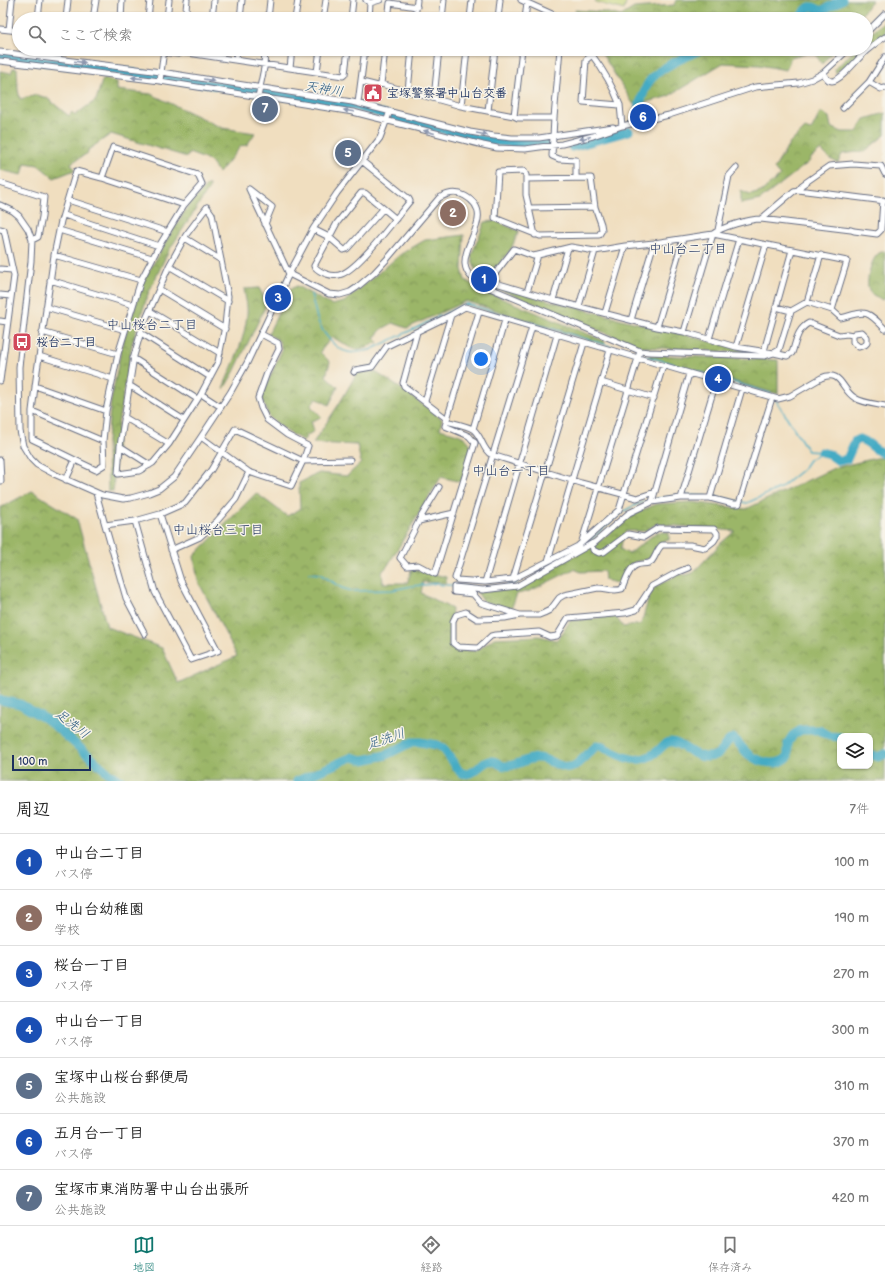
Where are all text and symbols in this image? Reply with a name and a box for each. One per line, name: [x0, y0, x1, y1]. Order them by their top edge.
search box: [12, 12, 873, 56]
icon: search: [26, 23, 48, 45]
text: ここで検索: [58, 26, 133, 45]
one-way arrow: [74, 59, 86, 65]
one-way arrow: [131, 75, 143, 81]
one-way arrow: [203, 77, 215, 83]
water label: 天神川: [303, 78, 345, 100]
public building icon: 宝塚警察署中山台交番: [362, 82, 384, 104]
place label: 宝塚警察署中山台交番: [387, 86, 507, 101]
pin: 7: [252, 94, 278, 124]
pin: 6: [630, 102, 656, 132]
one-way arrow: [342, 108, 355, 114]
one-way arrow: [423, 129, 435, 135]
one-way arrow: [476, 132, 488, 138]
one-way arrow: [578, 136, 591, 142]
pin: 5: [335, 138, 361, 168]
pin: 2: [440, 198, 466, 228]
district label: 中山台二丁目: [649, 241, 727, 257]
pin: 1: [471, 264, 497, 294]
pin: 3: [265, 283, 291, 313]
district label: 中山桜台二丁目: [106, 317, 198, 333]
bus stop icon: 桜台二丁目: [11, 331, 33, 353]
place label: 桜台二丁目: [36, 335, 96, 350]
your location: [471, 349, 491, 369]
pin: 4: [705, 364, 731, 394]
district label: 中山台一丁目: [472, 463, 550, 479]
district label: 中山桜台三丁目: [172, 522, 264, 538]
water label: 足洗川: [52, 706, 92, 742]
water label: 足洗川: [365, 725, 407, 753]
map controls: [837, 733, 873, 769]
button: layers: [837, 733, 873, 769]
scale bar: [12, 753, 91, 772]
text: 100 m: [18, 755, 47, 768]
text: 周辺: [16, 800, 50, 820]
text: 7件: [850, 801, 869, 817]
text: 中山台二丁目: [54, 844, 144, 863]
text: 1: [26, 854, 32, 870]
text: 100 m: [834, 854, 869, 870]
text: バス停: [54, 866, 93, 882]
text: 中山台幼稚園: [54, 900, 144, 919]
text: 2: [25, 910, 33, 926]
text: 190 m: [835, 910, 869, 926]
text: 学校: [54, 922, 80, 938]
text: 桜台一丁目: [54, 956, 129, 975]
text: 3: [25, 966, 33, 982]
text: 270 m: [833, 966, 869, 982]
text: バス停: [54, 978, 93, 994]
text: 中山台一丁目: [54, 1012, 144, 1031]
text: 4: [25, 1022, 33, 1038]
text: 300 m: [831, 1022, 869, 1038]
text: バス停: [54, 1034, 93, 1050]
text: 宝塚中山桜台郵便局: [54, 1068, 189, 1087]
text: 5: [25, 1078, 33, 1094]
text: 310 m: [834, 1078, 869, 1094]
text: 公共施設: [54, 1090, 106, 1106]
text: 五月台一丁目: [54, 1124, 144, 1143]
text: 6: [25, 1134, 33, 1150]
text: 370 m: [833, 1134, 869, 1150]
text: バス停: [54, 1146, 93, 1162]
text: 宝塚市東消防署中山台出張所: [54, 1180, 249, 1199]
text: 7: [25, 1190, 33, 1206]
text: 420 m: [831, 1190, 869, 1206]
text: 公共施設: [54, 1202, 106, 1218]
tab: 地図: [133, 1234, 155, 1274]
tab: 経路: [420, 1234, 442, 1274]
tab: 保存済み: [708, 1234, 752, 1274]

